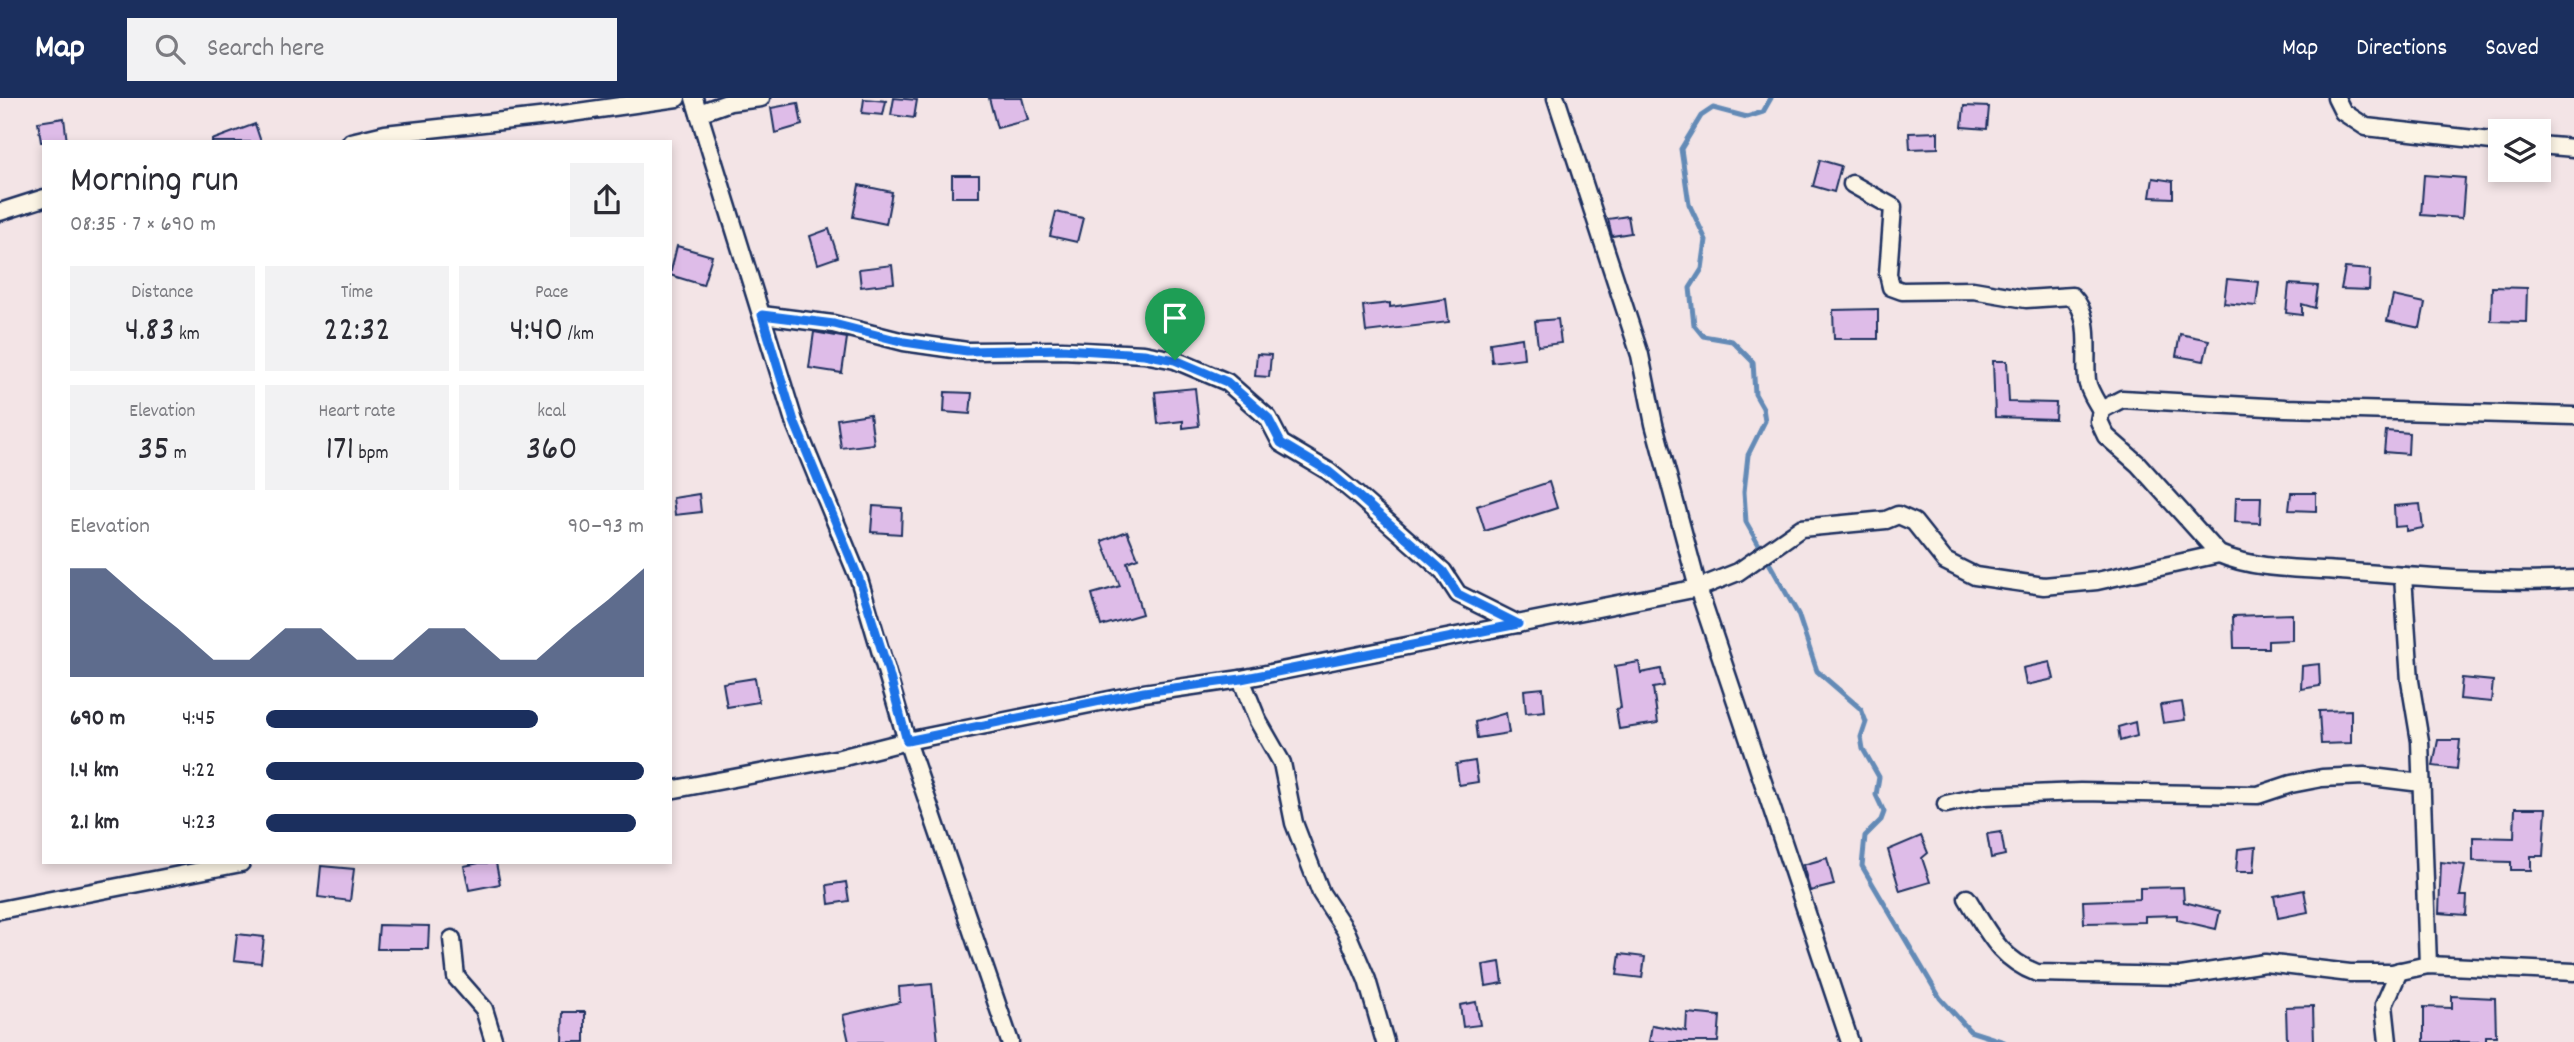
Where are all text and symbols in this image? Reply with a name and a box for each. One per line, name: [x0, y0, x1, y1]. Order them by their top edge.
search box: [127, 18, 617, 81]
text: Map: [35, 26, 85, 73]
icon: search: [151, 30, 189, 68]
text: Search here: [207, 31, 325, 68]
text: Map: [2282, 32, 2318, 66]
text: Directions: [2356, 32, 2447, 66]
text: Saved: [2485, 32, 2539, 66]
map controls: [2488, 119, 2551, 182]
button: layers: [2488, 119, 2551, 182]
text: Morning run: [70, 155, 239, 210]
button: share: [570, 163, 644, 237]
text: 08:35 · 7 × 690 m: [70, 209, 216, 242]
text: Distance: [131, 280, 193, 307]
text: Time: [341, 280, 373, 307]
text: Pace: [535, 280, 568, 307]
pin: [1145, 288, 1205, 360]
icon: arrive: [1156, 299, 1194, 337]
text: 4.83: [125, 307, 175, 357]
text: 22:32: [323, 307, 391, 357]
text: 4:40: [509, 307, 563, 357]
text: km: [175, 322, 200, 349]
text: /km: [563, 322, 594, 349]
text: Elevation: [129, 399, 195, 426]
text: Heart rate: [319, 399, 395, 426]
text: kcal: [537, 399, 566, 426]
text: 35: [138, 426, 170, 476]
text: 171: [325, 426, 354, 476]
text: 360: [526, 426, 578, 476]
text: m: [170, 441, 187, 468]
text: bpm: [354, 441, 389, 468]
text: Elevation: [70, 511, 150, 544]
text: 90–93 m: [568, 511, 644, 544]
text: 690 m: [70, 703, 125, 736]
text: 4:45: [182, 703, 216, 736]
text: 1.4 km: [70, 755, 119, 788]
text: 4:22: [182, 755, 215, 788]
text: 2.1 km: [70, 807, 119, 840]
text: 4:23: [182, 807, 216, 840]

